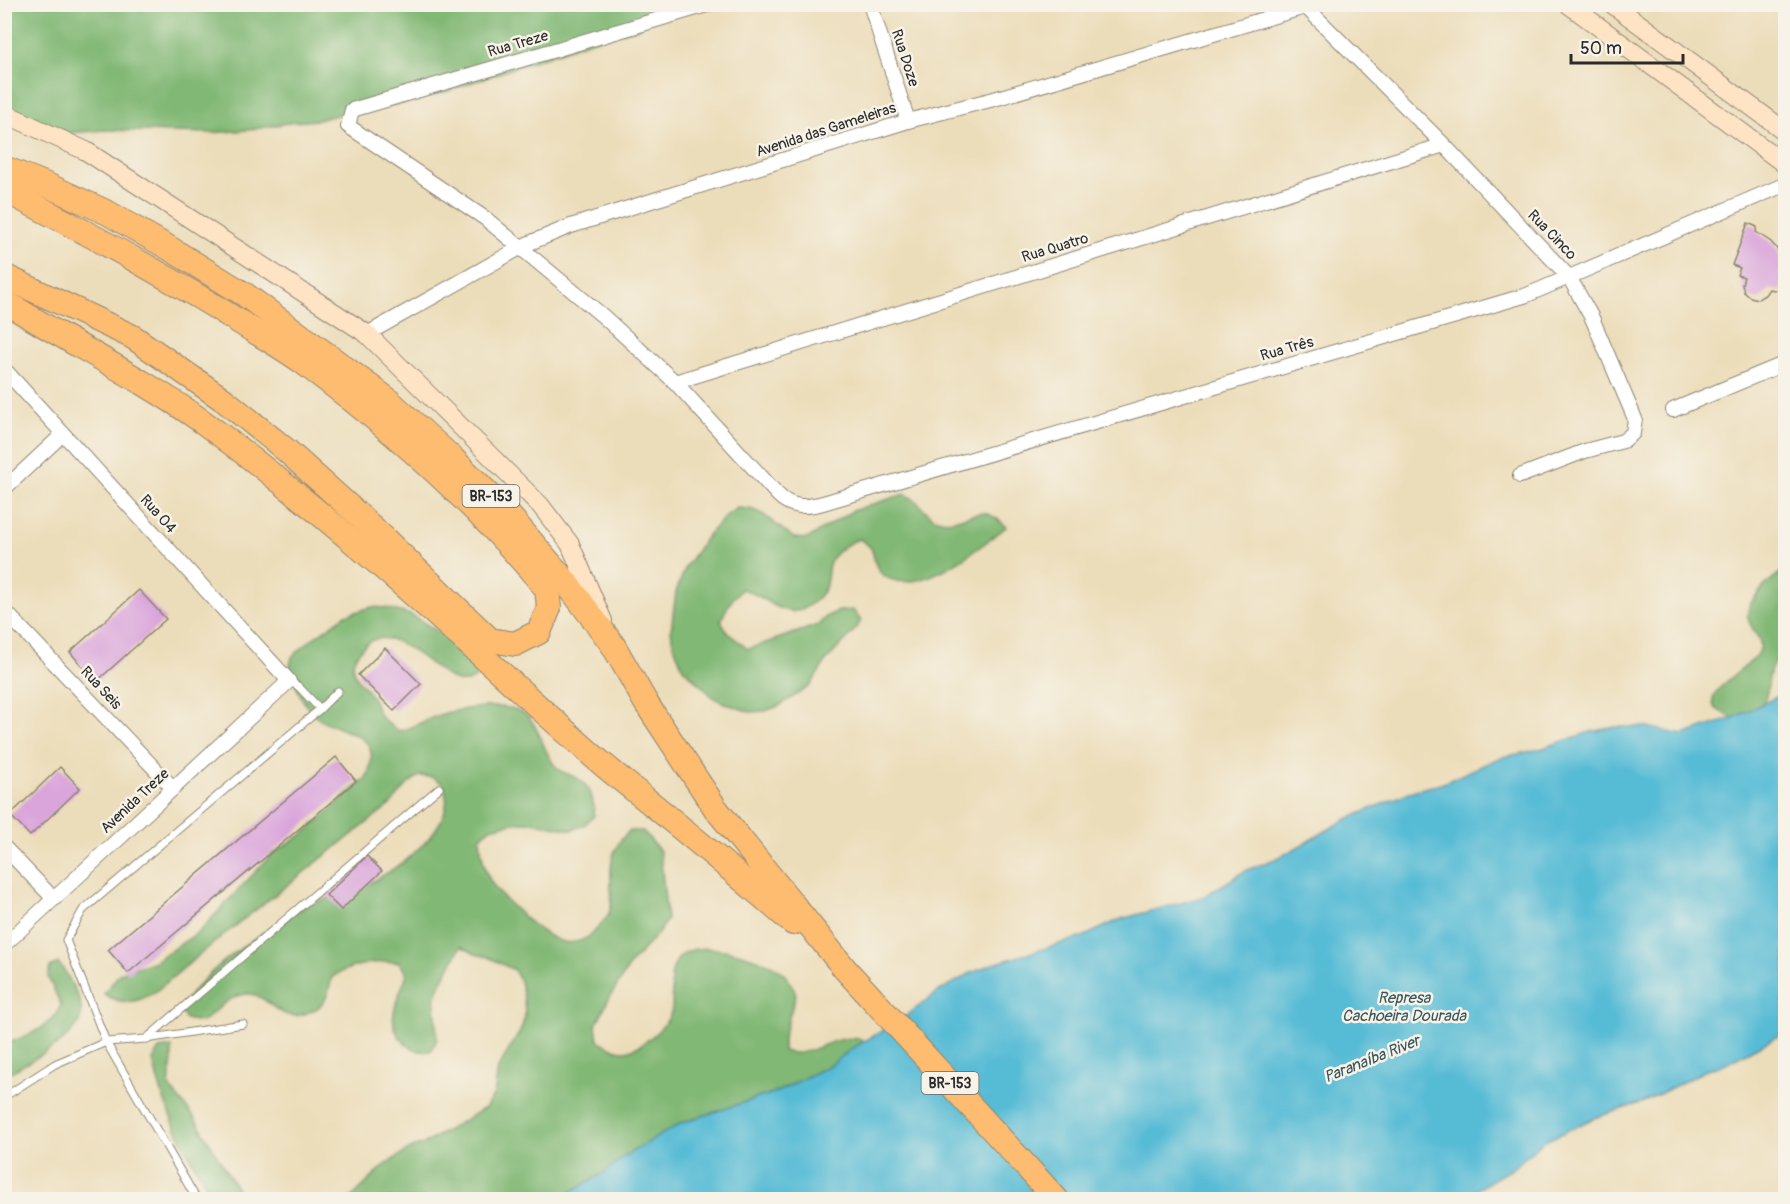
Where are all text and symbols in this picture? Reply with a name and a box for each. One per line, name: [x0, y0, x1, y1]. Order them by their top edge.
street label: Rua Treze: [486, 26, 551, 62]
street label: Rua Doze: [887, 27, 923, 90]
scale bar: [1571, 27, 1684, 65]
text: 50 m: [1580, 37, 1622, 60]
street label: Avenida das Gameleiras: [754, 98, 899, 162]
street label: Rua Cinco: [1523, 206, 1581, 264]
street label: Rua Quatro: [1019, 229, 1091, 267]
street label: Rua Três: [1258, 332, 1316, 366]
road number: BR-153: [462, 485, 520, 507]
street label: Rua 04: [136, 491, 180, 537]
street label: Rua Seis: [76, 663, 126, 714]
street label: Avenida Treze: [97, 764, 174, 838]
water label: Represa Cachoeira Dourada: [1342, 988, 1468, 1026]
water label: Paranaíba River: [1321, 1030, 1425, 1087]
road number: BR-153: [922, 1072, 978, 1094]

